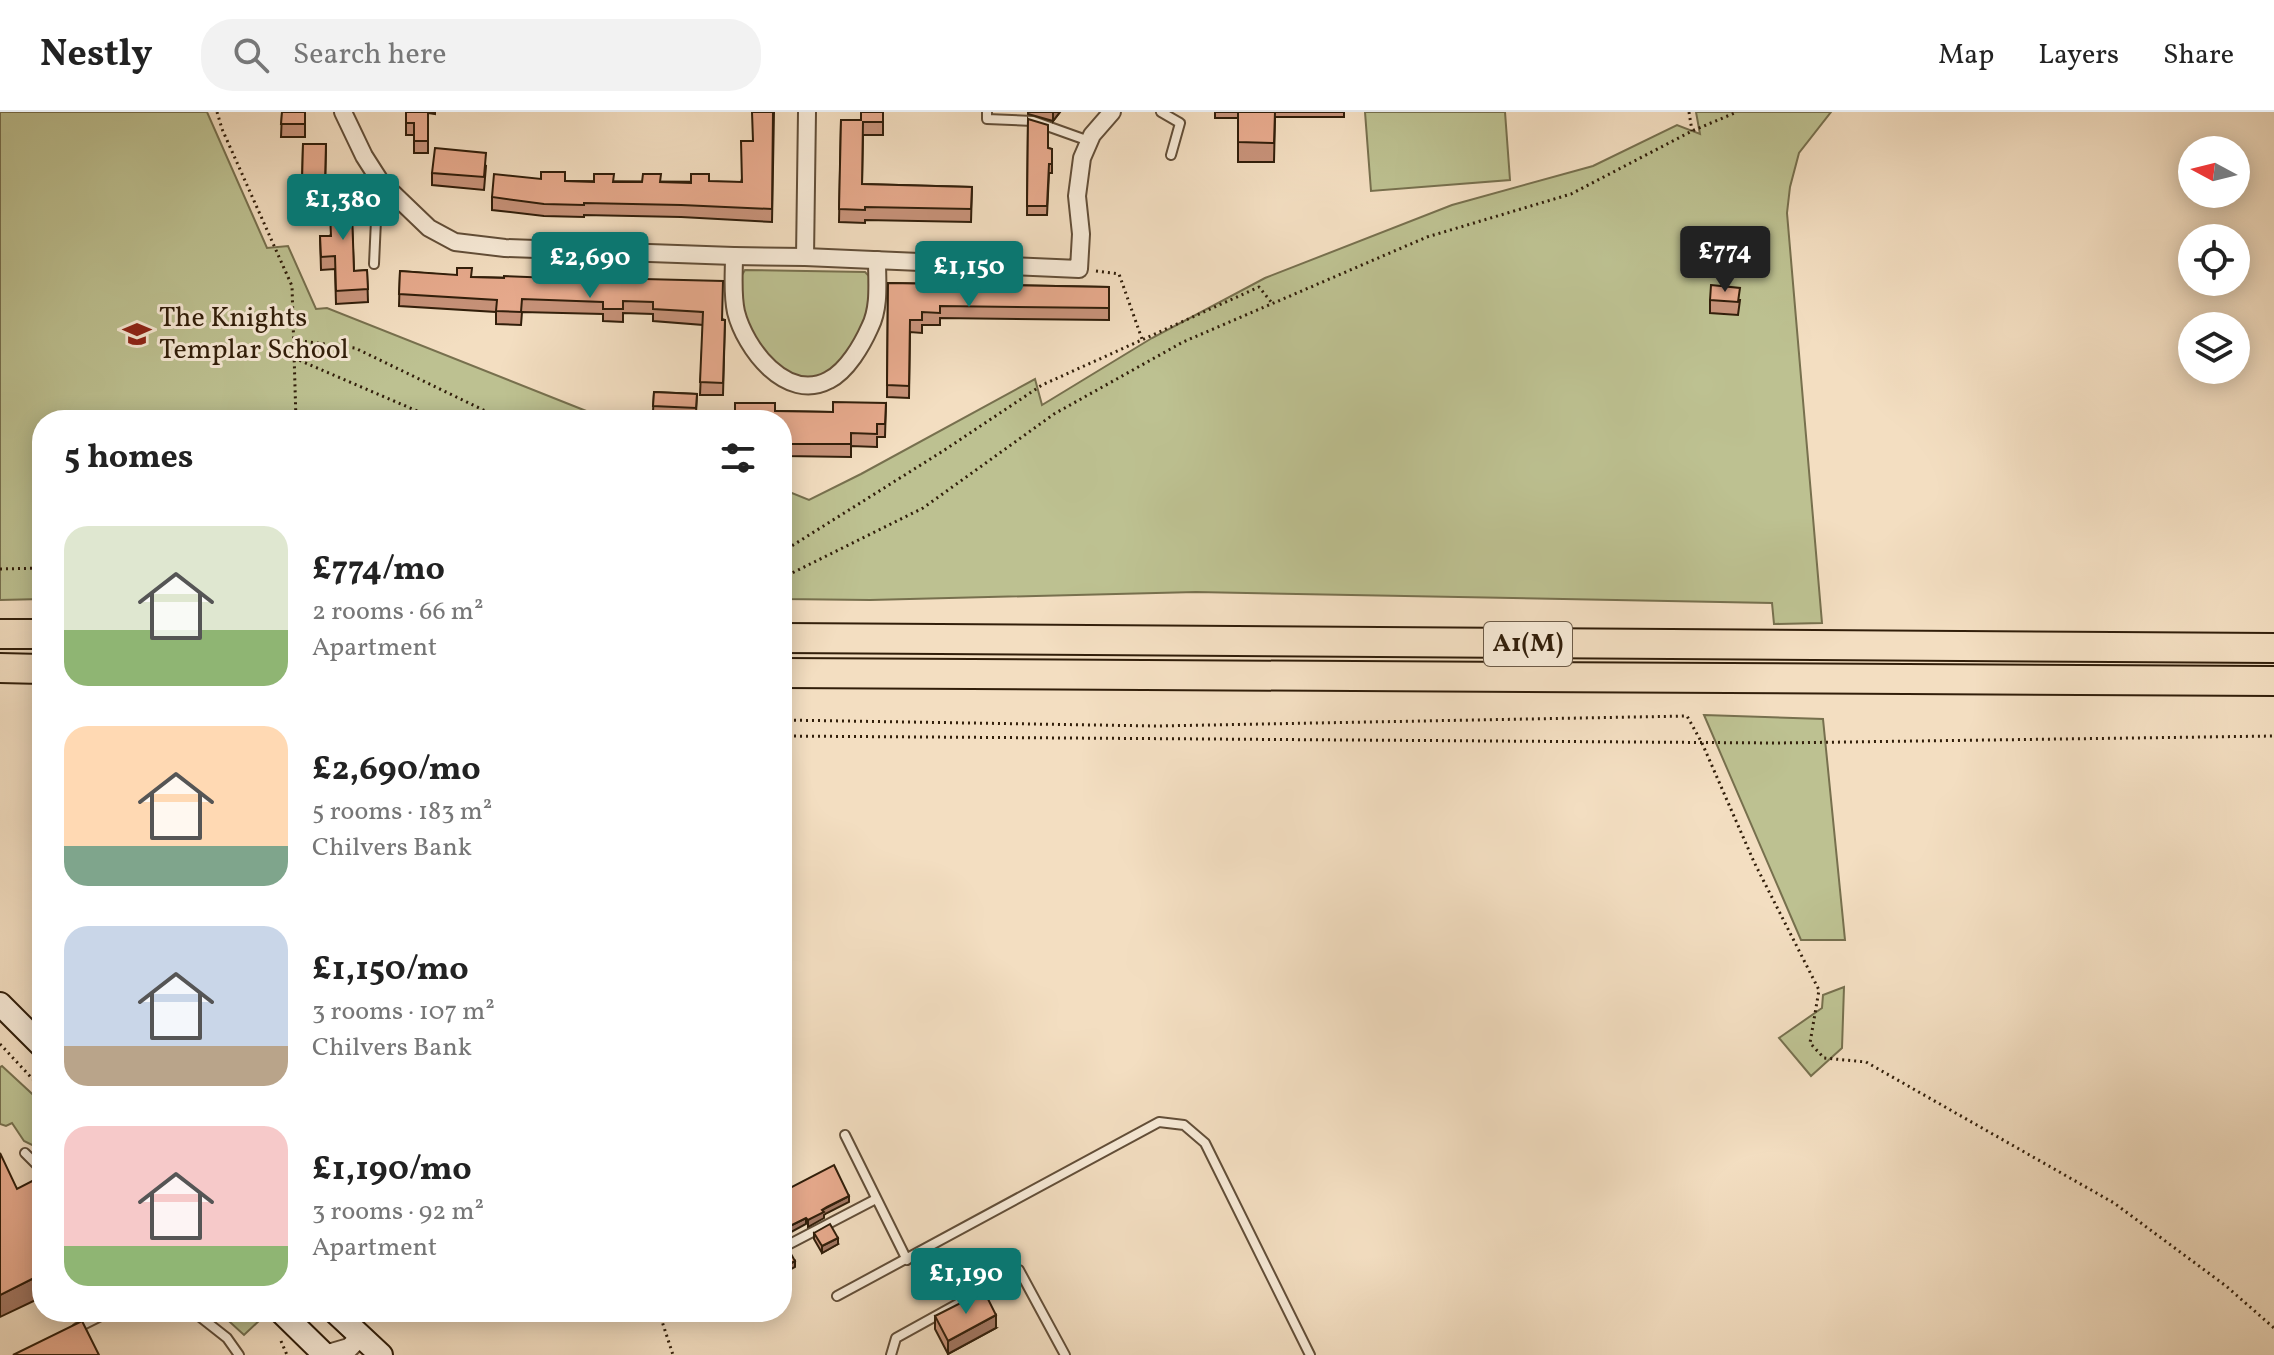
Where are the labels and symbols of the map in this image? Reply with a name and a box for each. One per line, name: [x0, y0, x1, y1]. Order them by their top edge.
north arrow: [2178, 136, 2250, 208]
pin: £1,380: [278, 174, 408, 242]
pin: £774: [1678, 226, 1772, 294]
pin: £2,690: [525, 232, 655, 300]
pin: £1,150: [904, 241, 1034, 309]
place label: The Knights Templar School: [159, 299, 349, 370]
school or university icon: The Knights Templar School: [122, 319, 152, 349]
road number: A1(M): [1484, 622, 1572, 666]
pin: £1,190: [901, 1248, 1031, 1316]

